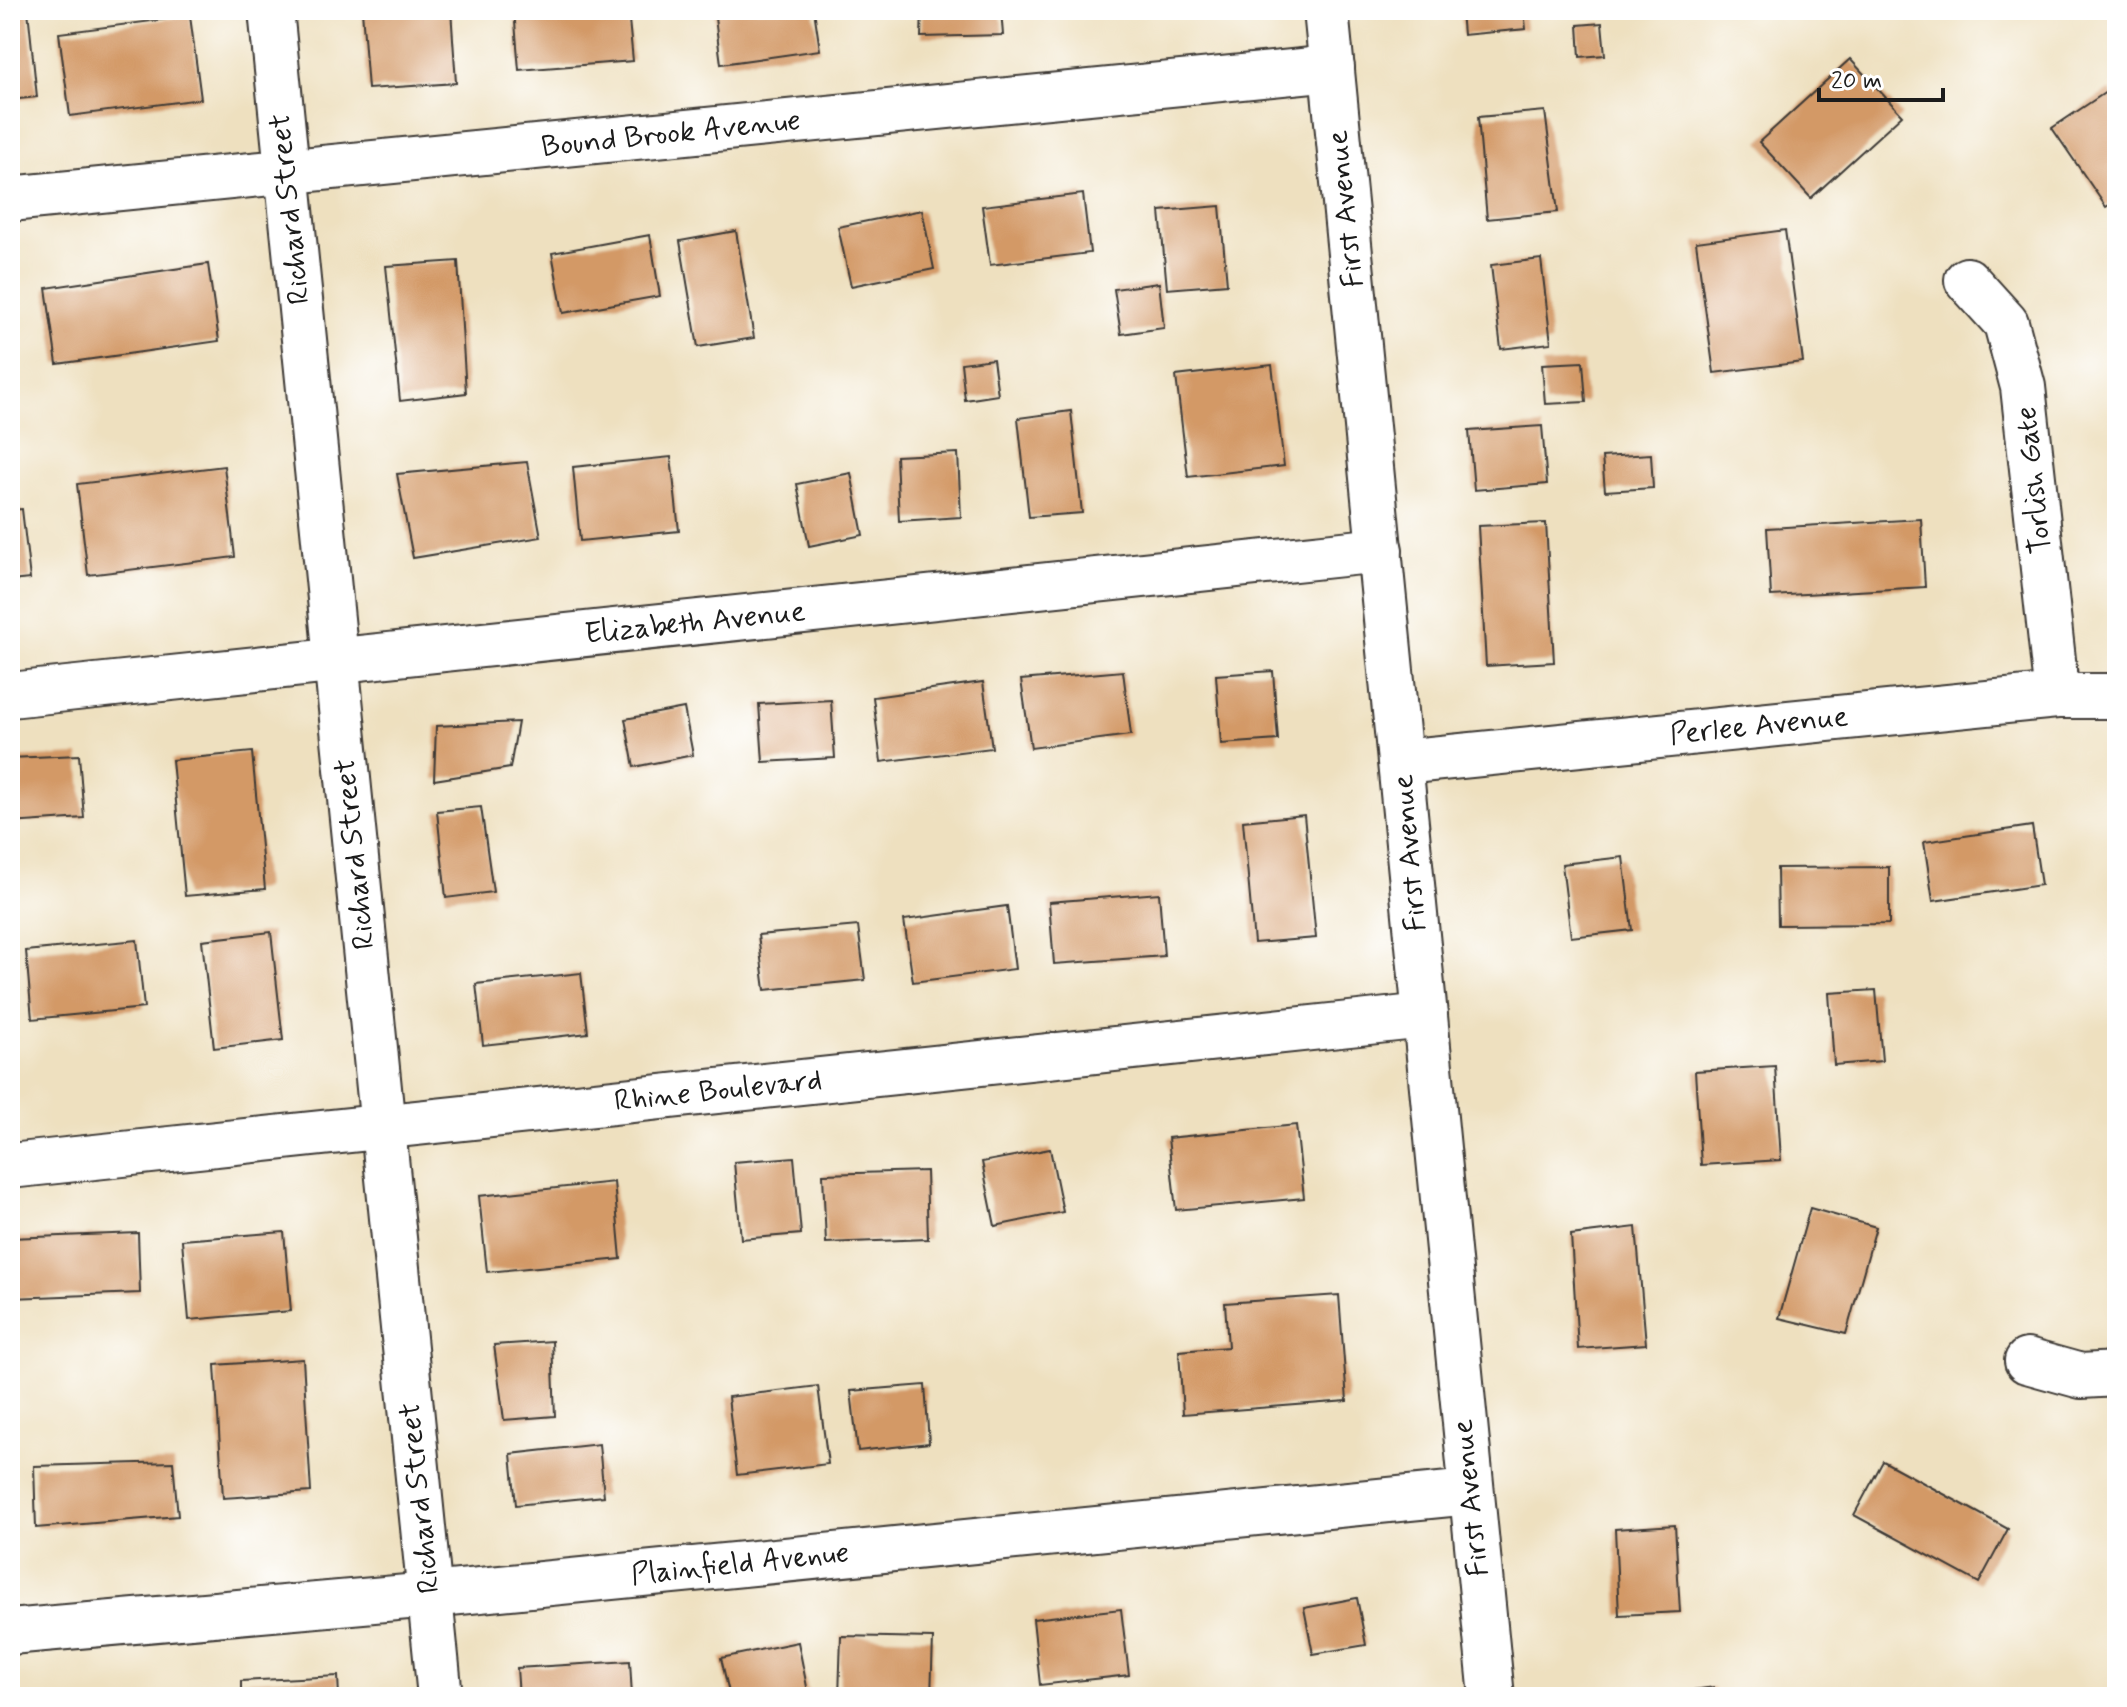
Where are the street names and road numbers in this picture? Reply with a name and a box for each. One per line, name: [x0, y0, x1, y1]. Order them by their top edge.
street label: Bound Brook Avenue: [539, 101, 803, 167]
street label: Richard Street: [261, 111, 319, 307]
street label: First Avenue: [1318, 129, 1374, 289]
street label: Torlish Gate: [2007, 404, 2061, 556]
street label: Elizabeth Avenue: [583, 592, 807, 654]
street label: Perlee Avenue: [1668, 697, 1850, 755]
street label: Richard Street: [326, 756, 384, 952]
street label: First Avenue: [1384, 773, 1436, 933]
street label: Rhine Boulevard: [612, 1061, 824, 1121]
street label: Richard Street: [391, 1400, 449, 1596]
street label: First Avenue: [1443, 1418, 1499, 1578]
street label: Plainfield Avenue: [629, 1533, 851, 1595]

